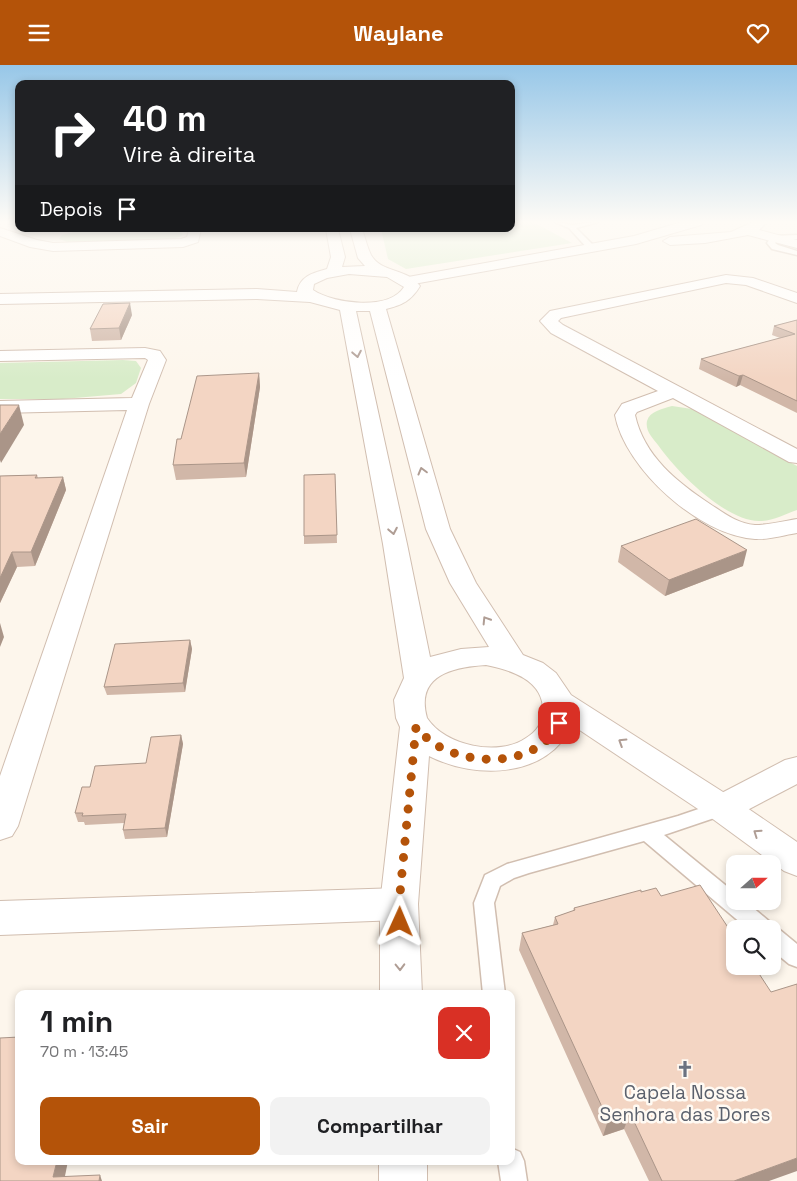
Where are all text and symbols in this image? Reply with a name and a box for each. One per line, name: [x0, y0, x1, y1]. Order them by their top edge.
icon: menu: [25, 19, 53, 47]
text: Waylane: [353, 19, 444, 47]
icon: heart: [744, 19, 772, 47]
text: 40 m: [123, 97, 207, 141]
icon: right: [40, 100, 105, 165]
text: Vire à direita: [123, 140, 255, 168]
icon: arrive: [113, 195, 141, 223]
text: Depois: [40, 197, 103, 222]
one-way arrow: [351, 350, 362, 359]
one-way arrow: [418, 468, 428, 476]
one-way arrow: [387, 526, 397, 535]
one-way arrow: [483, 616, 492, 625]
pin: [538, 702, 580, 744]
icon: arrive: [545, 709, 573, 737]
one-way arrow: [619, 739, 628, 749]
one-way arrow: [753, 830, 763, 839]
north arrow: [726, 855, 781, 910]
map controls: [726, 855, 781, 975]
position arrow: [373, 895, 425, 947]
button: search: [726, 920, 781, 975]
one-way arrow: [395, 964, 405, 971]
text: 1 min: [40, 1002, 113, 1041]
button: close: [438, 1007, 490, 1059]
text: 70 m · 13:45: [40, 1041, 128, 1062]
church icon: Capela Nossa Senhora das Dores: [675, 1059, 695, 1079]
place label: Capela Nossa Senhora das Dores: [600, 1080, 770, 1127]
button: Sair: [40, 1097, 260, 1155]
button: Compartilhar: [270, 1097, 490, 1155]

